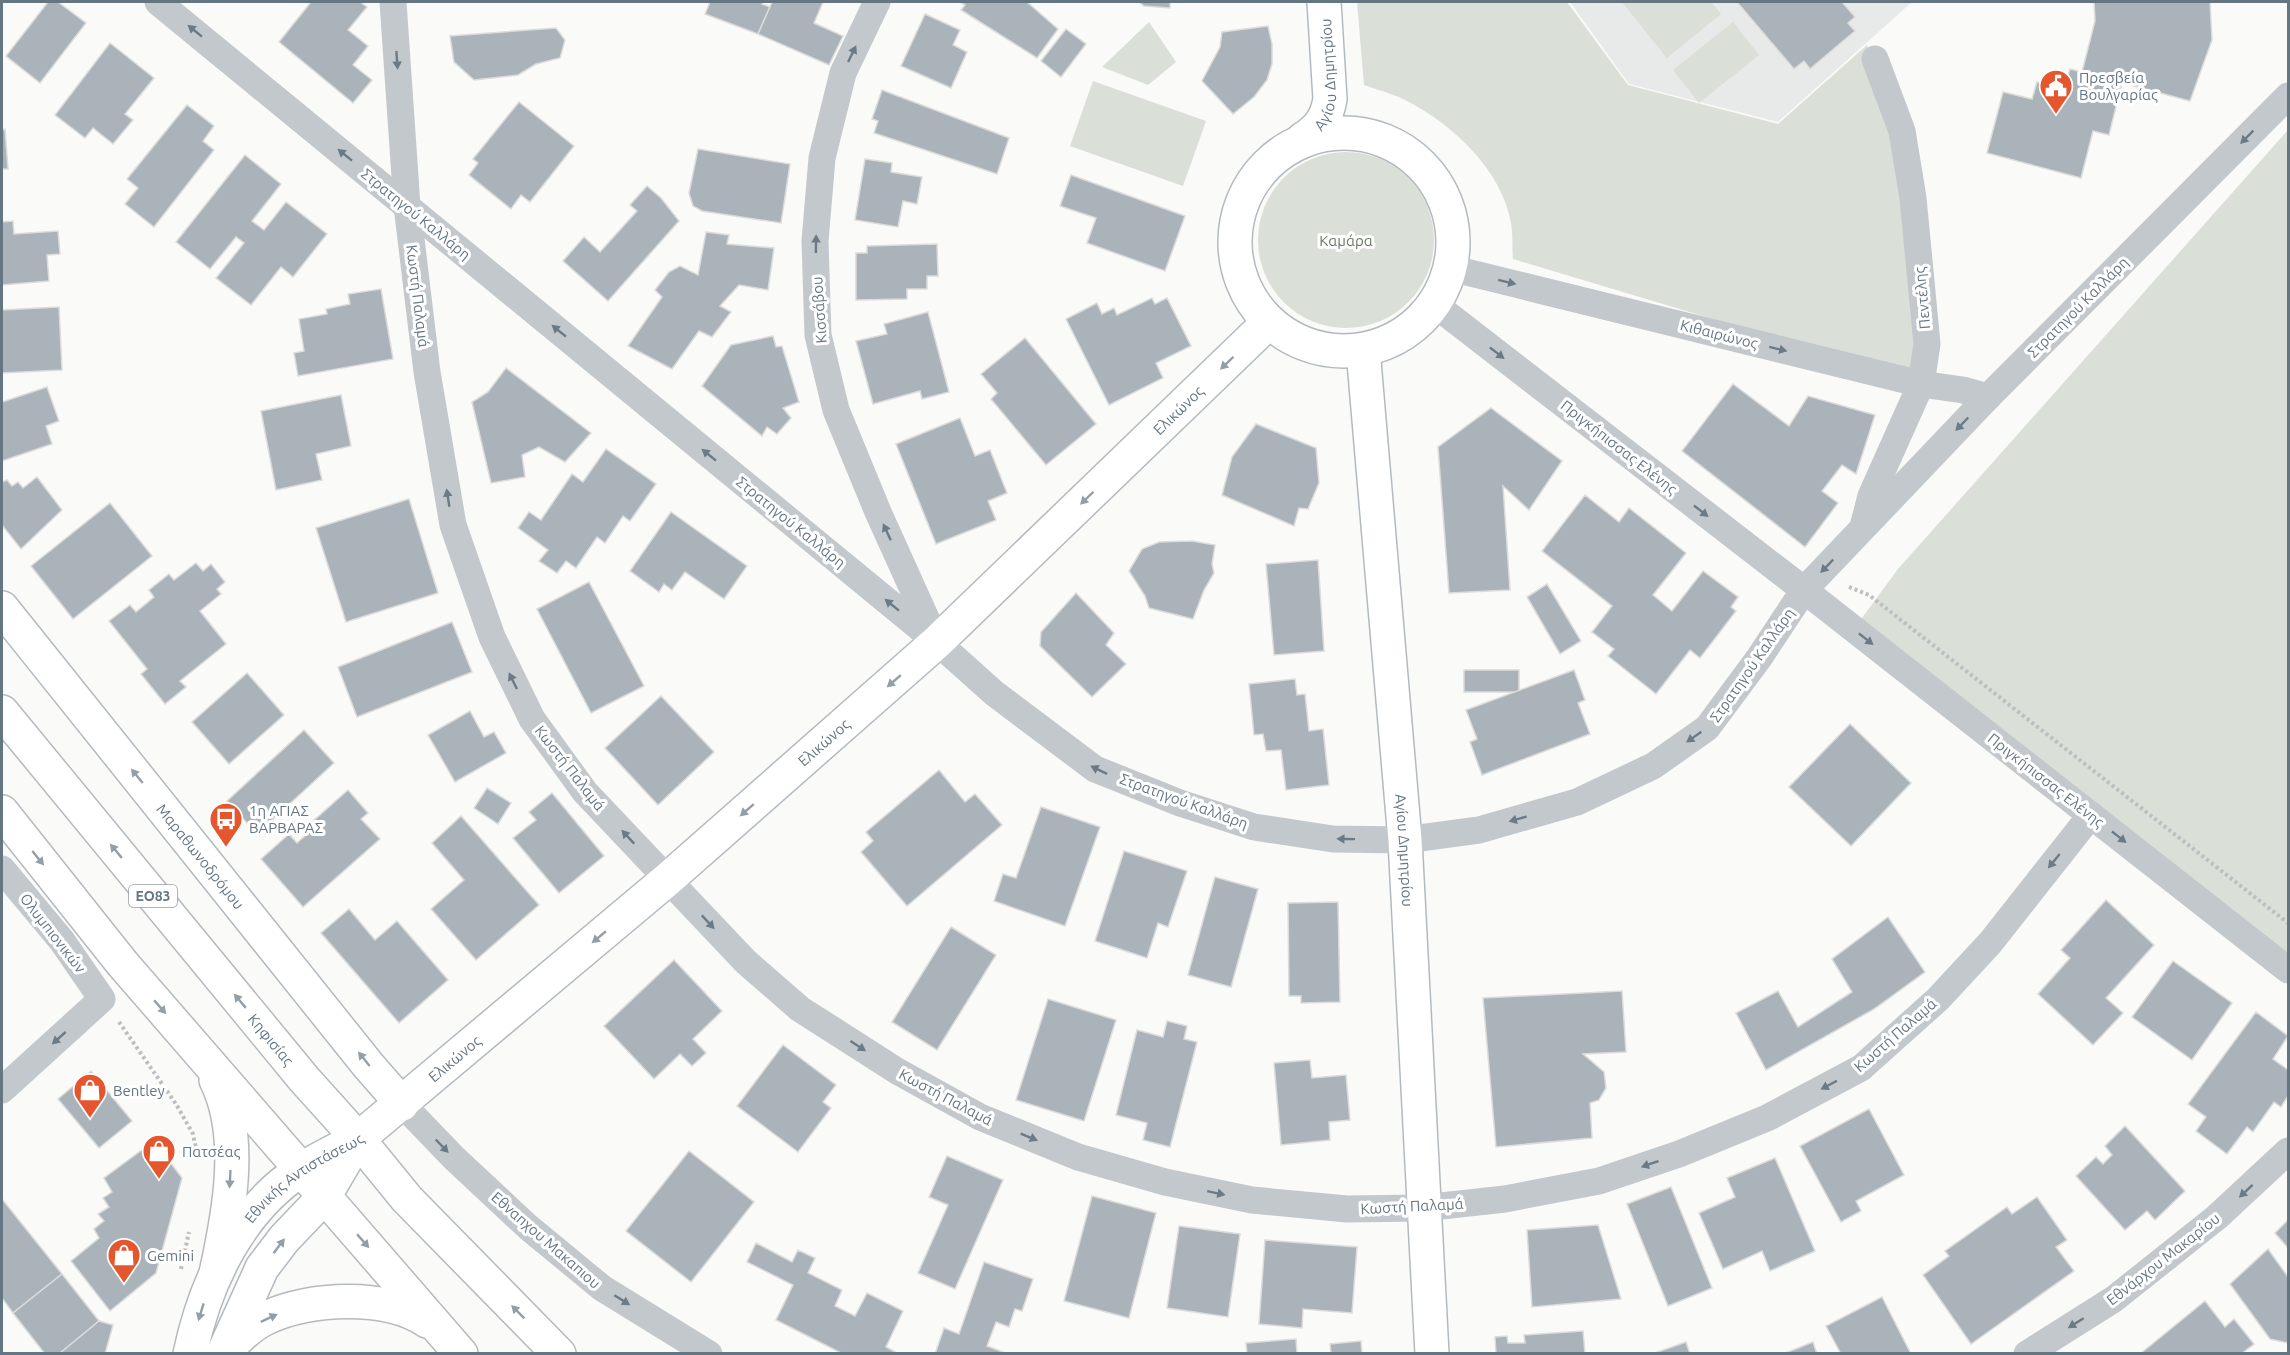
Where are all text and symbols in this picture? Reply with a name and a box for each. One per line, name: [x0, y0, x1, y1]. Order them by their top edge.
street label: Αγίου Δημητρίου: [1310, 18, 1339, 134]
one-way arrow: [187, 26, 202, 38]
one-way arrow: [847, 46, 857, 63]
one-way arrow: [392, 50, 402, 69]
public building icon: Πρεσβεία Βουλγαρίας: [2038, 68, 2074, 115]
place label: Πρεσβεία Βουλγαρίας: [2079, 69, 2158, 103]
one-way arrow: [2240, 130, 2255, 144]
one-way arrow: [337, 149, 353, 162]
street label: Στρατηγού Καλλάρη: [358, 165, 474, 263]
park label: Καμάρα: [1319, 232, 1373, 249]
one-way arrow: [811, 235, 820, 254]
street label: Κωστή Παλαμά: [403, 244, 433, 348]
street label: Στρατηγού Καλλάρη: [2024, 253, 2132, 361]
street label: Πεντέλης: [1911, 266, 1933, 330]
street label: Κισσάβου: [808, 276, 830, 344]
one-way arrow: [1498, 277, 1516, 287]
street label: Κιθαιρώνος: [1678, 316, 1760, 352]
one-way arrow: [552, 325, 567, 338]
one-way arrow: [1769, 344, 1787, 354]
one-way arrow: [1488, 347, 1504, 359]
one-way arrow: [1220, 355, 1234, 369]
street label: Ελικώνος: [1149, 382, 1207, 438]
street label: Πριγκήπισσας Ελένης: [1558, 396, 1681, 498]
one-way arrow: [1955, 417, 1969, 432]
one-way arrow: [701, 448, 717, 461]
street label: Στρατηγού Καλλάρη: [733, 473, 849, 571]
one-way arrow: [443, 488, 452, 507]
one-way arrow: [1080, 491, 1094, 505]
one-way arrow: [1693, 504, 1709, 517]
one-way arrow: [882, 523, 891, 541]
one-way arrow: [1821, 558, 1835, 572]
one-way arrow: [884, 599, 900, 612]
street label: Στρατηγού Καλλάρη: [1706, 605, 1798, 725]
one-way arrow: [1859, 633, 1874, 645]
one-way arrow: [508, 672, 518, 689]
one-way arrow: [886, 674, 901, 688]
street label: Ελικώνος: [794, 715, 853, 769]
street label: Κωστή Παλαμά: [532, 722, 608, 814]
street label: Πριγκήπισσας Ελένης: [1985, 729, 2108, 831]
one-way arrow: [1686, 731, 1702, 742]
one-way arrow: [1091, 765, 1108, 774]
one-way arrow: [130, 768, 143, 784]
street label: Στρατηγού Καλλάρη: [1118, 770, 1250, 832]
street label: Αγίου Δημητρίου: [1393, 793, 1417, 907]
street label: Μαραθωνοδρόμου: [154, 800, 248, 912]
bus stop icon: 1η ΑΓΙΑΣ ΒΑΡΒΑΡΑΣ: [208, 801, 244, 848]
place label: 1η ΑΓΙΑΣ ΒΑΡΒΑΡΑΣ: [249, 802, 323, 836]
one-way arrow: [740, 803, 755, 816]
one-way arrow: [1509, 814, 1528, 824]
one-way arrow: [621, 829, 635, 844]
one-way arrow: [2111, 831, 2127, 844]
one-way arrow: [1337, 834, 1356, 844]
one-way arrow: [110, 844, 123, 859]
one-way arrow: [31, 850, 44, 865]
one-way arrow: [2049, 853, 2061, 868]
road number: ΕΟ83: [129, 885, 177, 907]
street label: Ολυμπιονικών: [17, 890, 89, 976]
one-way arrow: [701, 914, 715, 928]
one-way arrow: [591, 930, 607, 943]
one-way arrow: [235, 994, 247, 1009]
street label: Κωστή Παλαμά: [1850, 995, 1940, 1075]
one-way arrow: [153, 999, 166, 1014]
street label: Κηφισίας: [245, 1010, 298, 1069]
one-way arrow: [52, 1031, 67, 1044]
street label: Ελικώνος: [425, 1031, 484, 1085]
one-way arrow: [849, 1040, 865, 1052]
one-way arrow: [358, 1052, 371, 1067]
street label: Κωστή Παλαμά: [896, 1065, 996, 1129]
shop icon: Bentley: [72, 1072, 108, 1119]
one-way arrow: [1820, 1080, 1837, 1090]
place label: Bentley: [113, 1082, 165, 1099]
street label: Εθνικής Αντιστάσεως: [241, 1130, 367, 1226]
one-way arrow: [1021, 1132, 1039, 1142]
shop icon: Πατσέας: [141, 1133, 177, 1180]
one-way arrow: [435, 1139, 449, 1153]
place label: Πατσέας: [182, 1143, 240, 1160]
one-way arrow: [1641, 1159, 1659, 1169]
one-way arrow: [225, 1169, 235, 1188]
one-way arrow: [2238, 1184, 2253, 1198]
street label: Εθναπχου Μακαπιου: [488, 1188, 604, 1292]
one-way arrow: [1207, 1189, 1226, 1198]
street label: Κωστή Παλαμά: [1360, 1195, 1464, 1217]
street label: Εθνάρχου Μακαρίου: [2103, 1210, 2223, 1308]
one-way arrow: [356, 1233, 369, 1248]
shop icon: Gemini: [106, 1237, 142, 1284]
one-way arrow: [272, 1238, 285, 1254]
place label: Gemini: [147, 1247, 194, 1264]
one-way arrow: [614, 1295, 630, 1306]
one-way arrow: [196, 1304, 205, 1322]
one-way arrow: [511, 1305, 525, 1319]
one-way arrow: [260, 1313, 277, 1322]
one-way arrow: [2068, 1318, 2084, 1329]

